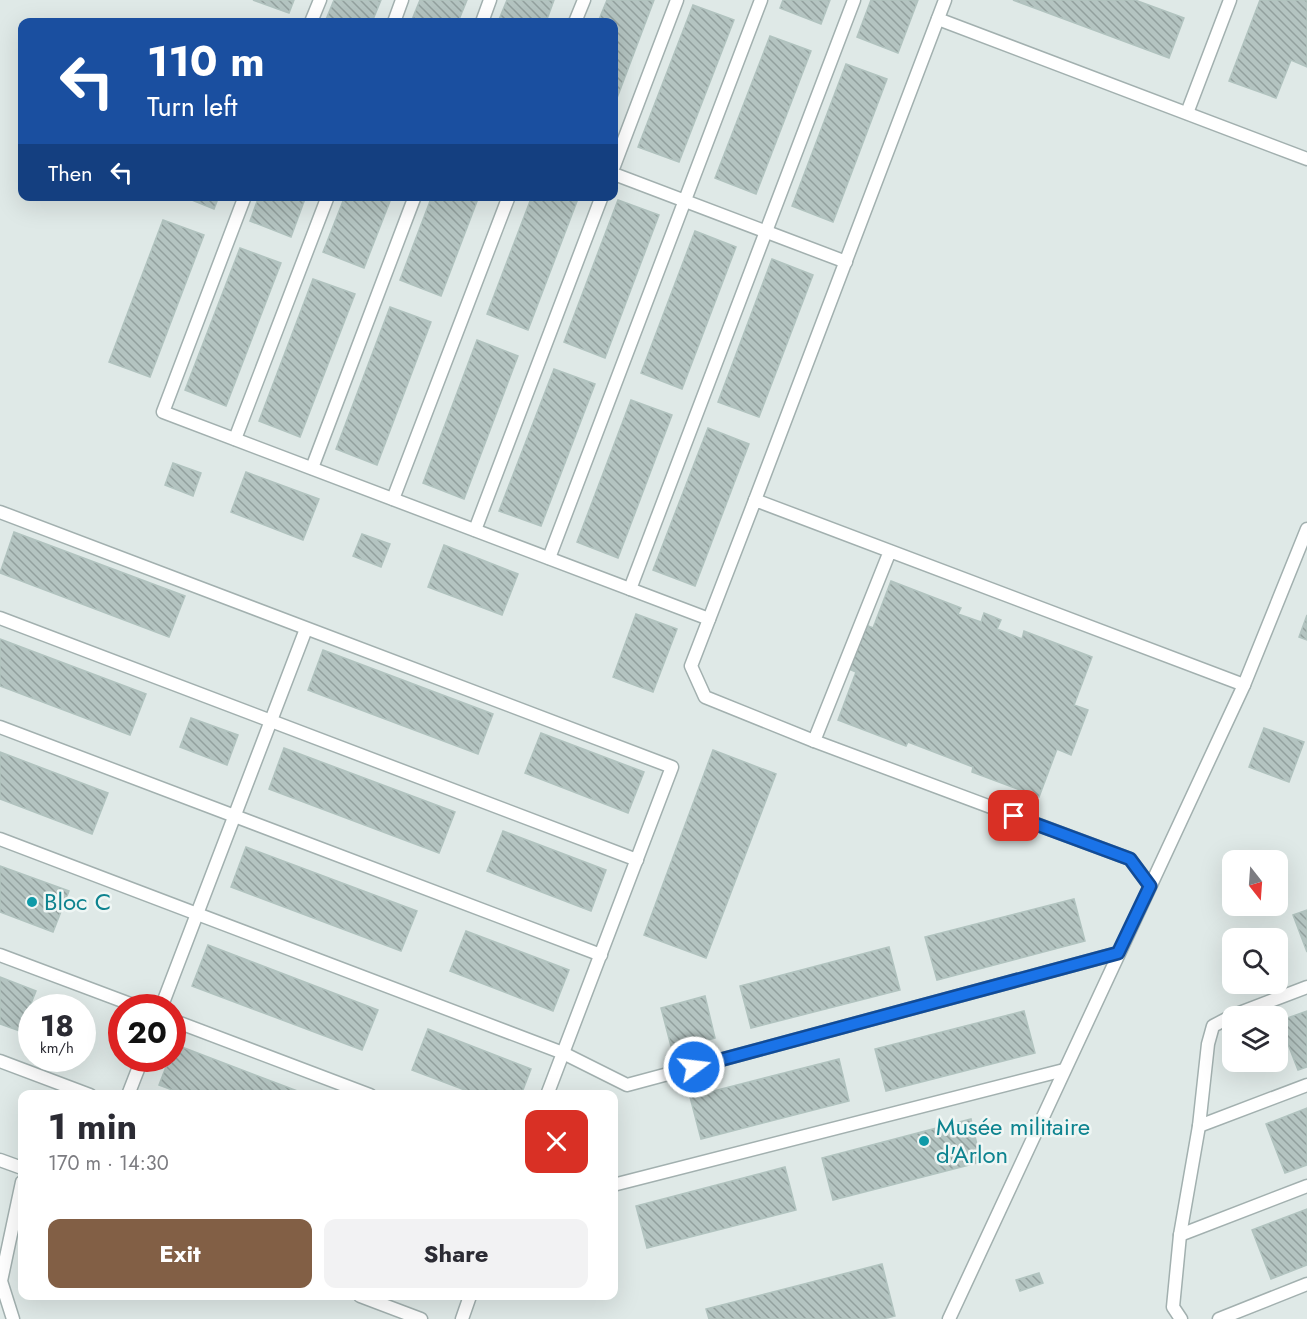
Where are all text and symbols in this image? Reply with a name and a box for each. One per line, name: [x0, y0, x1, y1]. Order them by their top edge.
text: 110 m: [147, 31, 265, 92]
icon: left: [48, 42, 126, 120]
text: Turn left: [147, 87, 237, 126]
icon: left: [105, 156, 138, 189]
text: Then: [48, 157, 93, 189]
pin: [988, 790, 1039, 841]
icon: arrive: [997, 799, 1030, 832]
north arrow: [1222, 850, 1288, 916]
map controls: [1222, 850, 1288, 1072]
place label: Bloc C: [44, 884, 111, 919]
marker: Bloc C: [25, 895, 39, 909]
button: search: [1222, 928, 1288, 994]
speed limit sign: 20: [108, 994, 186, 1072]
text: 18: [40, 1004, 74, 1047]
button: layers: [1222, 1006, 1288, 1072]
position arrow: [662, 1035, 726, 1099]
text: km/h: [40, 1037, 74, 1059]
text: 1 min: [48, 1100, 137, 1152]
place label: Musée militaire d'Arlon: [936, 1109, 1090, 1172]
button: close: [525, 1110, 588, 1173]
marker: Musée militaire d'Arlon: [917, 1134, 931, 1148]
text: 170 m · 14:30: [48, 1149, 169, 1178]
button: Exit: [48, 1219, 312, 1288]
button: Share: [324, 1219, 588, 1288]

